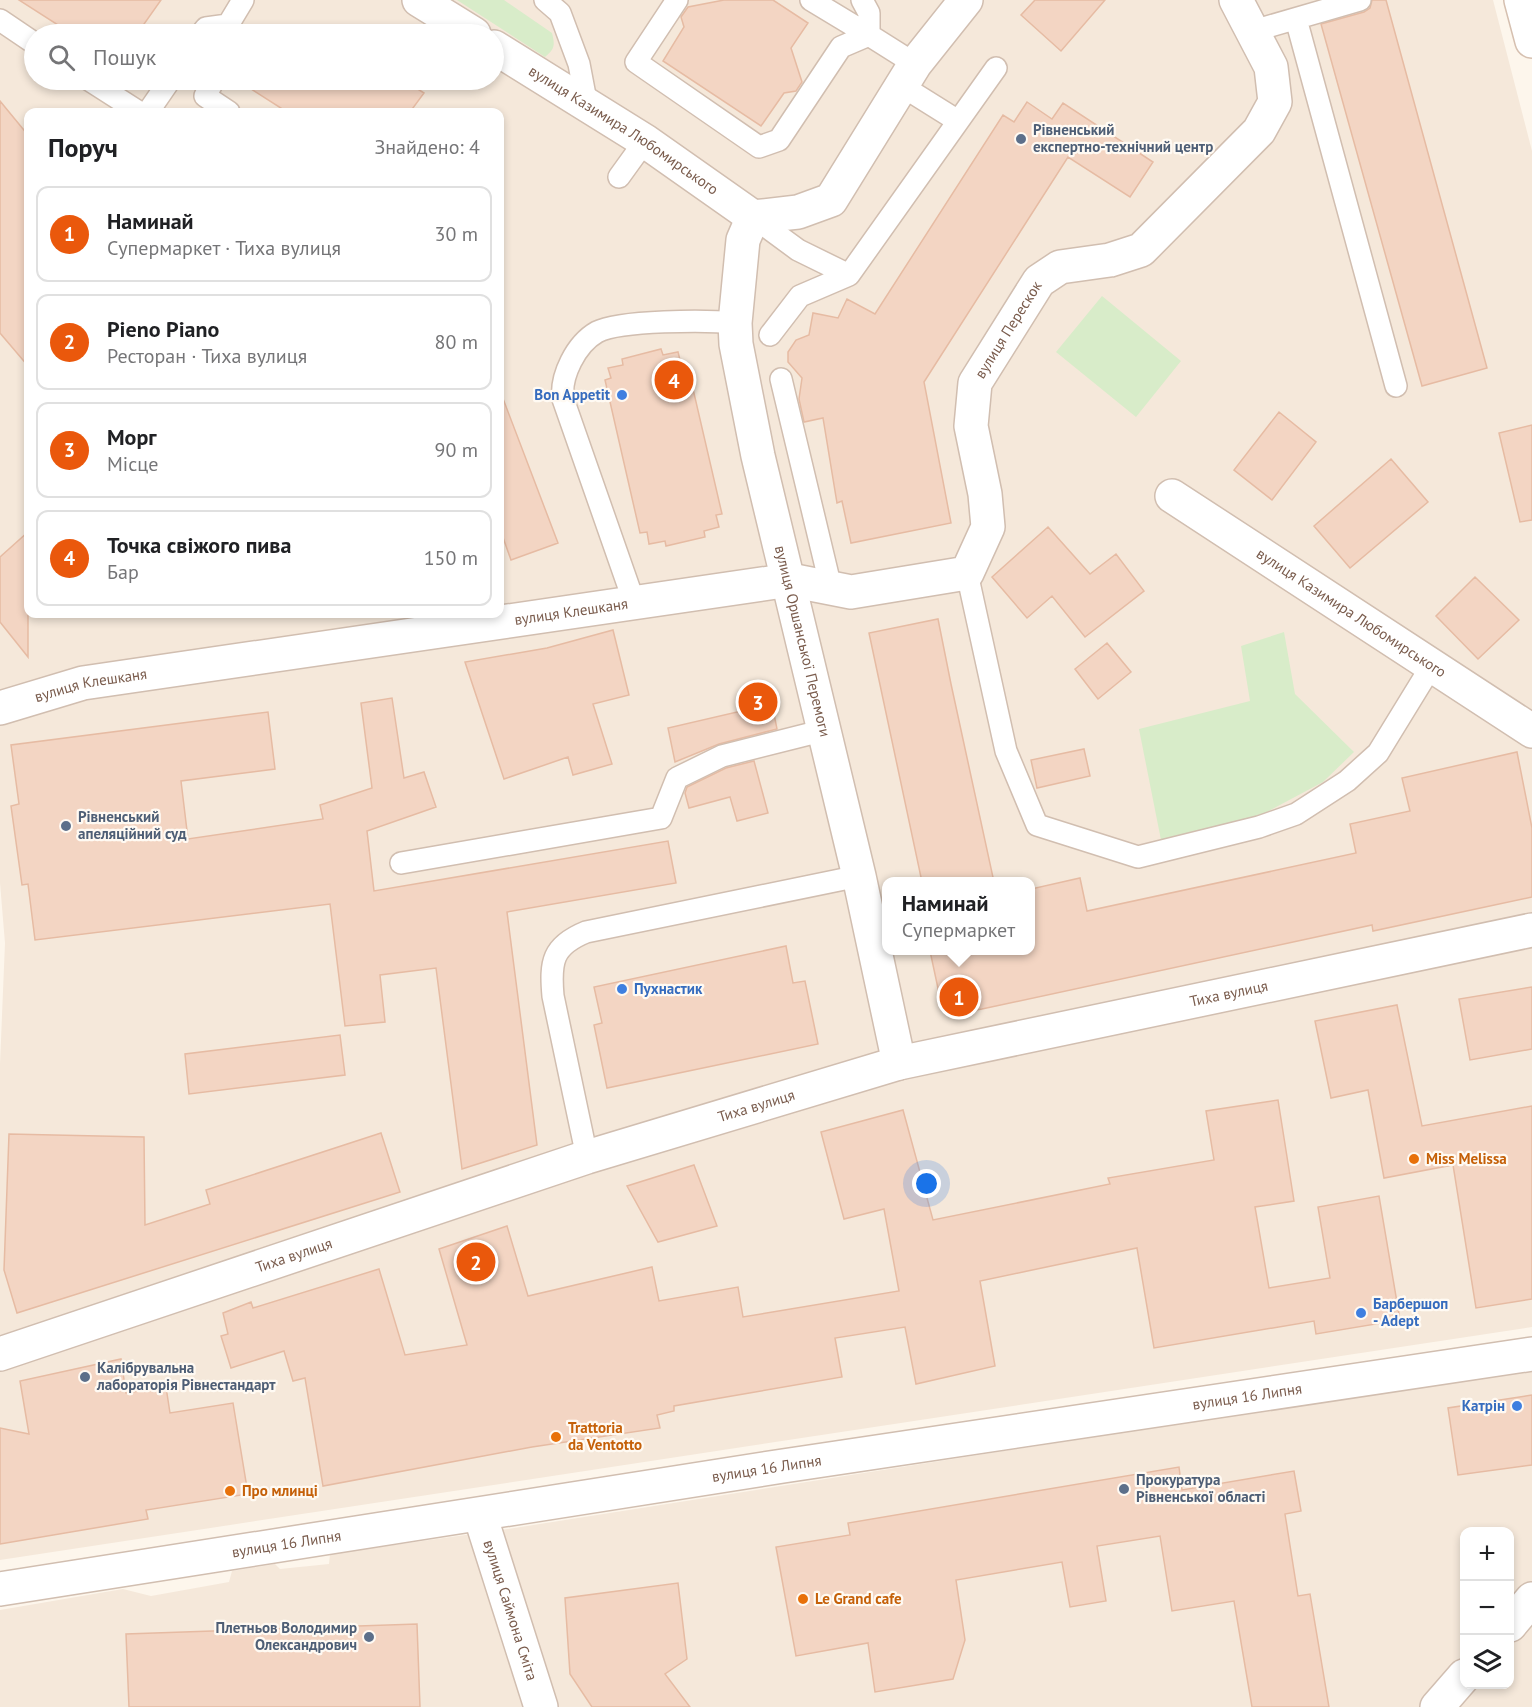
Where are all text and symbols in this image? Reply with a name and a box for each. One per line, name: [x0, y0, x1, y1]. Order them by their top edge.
search box: [24, 24, 504, 90]
icon: search: [45, 41, 78, 74]
text: Пошук: [93, 43, 156, 71]
street label: вулиця Казимира Любомирського: [525, 61, 722, 199]
place label: Рівненський експертно-технічний центр: [1033, 120, 1213, 156]
text: Поруч: [48, 131, 118, 164]
marker: Рівненський експертно-технічний центр: [1014, 132, 1028, 146]
text: Знайдено: 4: [374, 134, 480, 160]
text: Наминай: [107, 207, 194, 235]
text: 1: [64, 221, 75, 247]
text: 30 m: [435, 221, 478, 247]
text: Супермаркет · Тиха вулиця: [107, 235, 341, 261]
street label: вулиця Перескок: [970, 277, 1046, 382]
text: Pieno Piano: [107, 315, 219, 343]
text: 2: [64, 329, 75, 355]
text: 80 m: [435, 329, 478, 355]
text: Ресторан · Тиха вулиця: [107, 343, 307, 369]
pin: 4: [654, 358, 694, 403]
place label: Bon Appetit: [534, 385, 611, 404]
marker: Bon Appetit: [615, 388, 629, 402]
text: Морг: [107, 423, 157, 451]
text: 3: [64, 437, 75, 463]
text: 90 m: [435, 437, 478, 463]
text: Місце: [107, 451, 158, 477]
text: Точка свіжого пива: [107, 531, 291, 559]
street label: вулиця Оршанської Перемоги: [771, 543, 835, 739]
street label: вулиця Казимира Любомирського: [1253, 544, 1450, 681]
text: 4: [64, 545, 75, 571]
text: 150 m: [424, 545, 478, 571]
text: Бар: [107, 559, 139, 585]
street label: вулиця Клешканя: [513, 594, 629, 629]
street label: вулиця Клешканя: [32, 664, 148, 706]
pin: 3: [738, 680, 777, 724]
place label: Рівненський апеляційний суд: [78, 807, 187, 843]
marker: Рівненський апеляційний суд: [59, 819, 73, 833]
popup: [882, 877, 1035, 955]
text: Наминай: [902, 889, 988, 917]
text: Супермаркет: [902, 917, 1015, 943]
pin: 1: [940, 974, 978, 1020]
street label: Тиха вулиця: [1188, 976, 1270, 1011]
place label: Пухнастик: [634, 979, 703, 998]
marker: Пухнастик: [615, 982, 629, 996]
street label: Тиха вулиця: [715, 1085, 797, 1126]
place label: Miss Melissa: [1426, 1149, 1507, 1168]
marker: Miss Melissa: [1407, 1152, 1421, 1166]
your location: [912, 1169, 941, 1198]
street label: Тиха вулиця: [253, 1233, 334, 1277]
pin: 2: [456, 1240, 496, 1284]
place label: Барбершоп - Adept: [1373, 1294, 1448, 1330]
marker: Барбершоп - Adept: [1354, 1306, 1368, 1320]
place label: Калібрувальна лабораторія Рівнестандарт: [96, 1358, 276, 1394]
marker: Калібрувальна лабораторія Рівнестандарт: [78, 1370, 92, 1384]
street label: вулиця 16 Липня: [1191, 1379, 1303, 1414]
place label: Катрін: [1462, 1396, 1505, 1415]
marker: Катрін: [1510, 1399, 1524, 1413]
place label: Trattoria da Ventotto: [568, 1418, 642, 1454]
marker: Trattoria da Ventotto: [549, 1430, 563, 1444]
street label: вулиця 16 Липня: [710, 1450, 823, 1486]
place label: Прокуратура Рівненської області: [1136, 1470, 1265, 1506]
place label: Про млинці: [242, 1481, 318, 1500]
marker: Прокуратура Рівненської області: [1117, 1482, 1131, 1496]
marker: Про млинці: [223, 1484, 237, 1498]
street label: вулиця 16 Липня: [230, 1526, 342, 1561]
map controls: [1460, 1527, 1514, 1689]
button: +: [1460, 1527, 1514, 1581]
street label: вулиця Саймона Сміта: [479, 1537, 542, 1683]
button: −: [1460, 1581, 1514, 1635]
place label: Le Grand cafe: [815, 1589, 902, 1608]
marker: Le Grand cafe: [796, 1592, 810, 1606]
place label: Плетньов Володимир Олександрович: [215, 1618, 357, 1654]
marker: Плетньов Володимир Олександрович: [362, 1630, 376, 1644]
button: layers: [1460, 1635, 1514, 1689]

